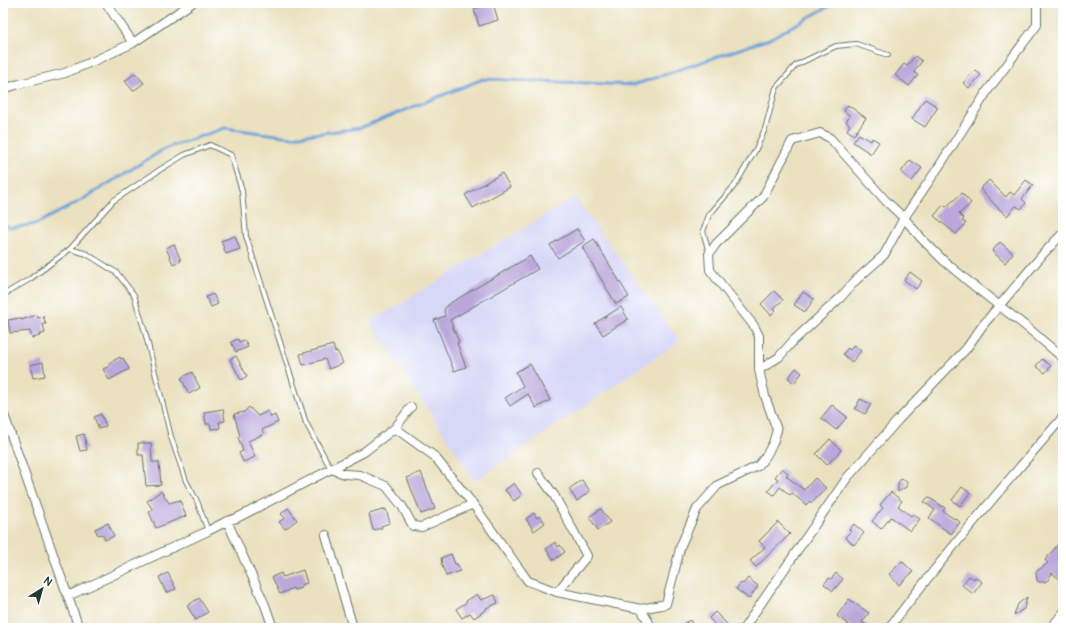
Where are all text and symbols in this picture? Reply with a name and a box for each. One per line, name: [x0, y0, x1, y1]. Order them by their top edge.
north arrow: [22, 569, 62, 609]
text: N: [41, 574, 55, 589]

